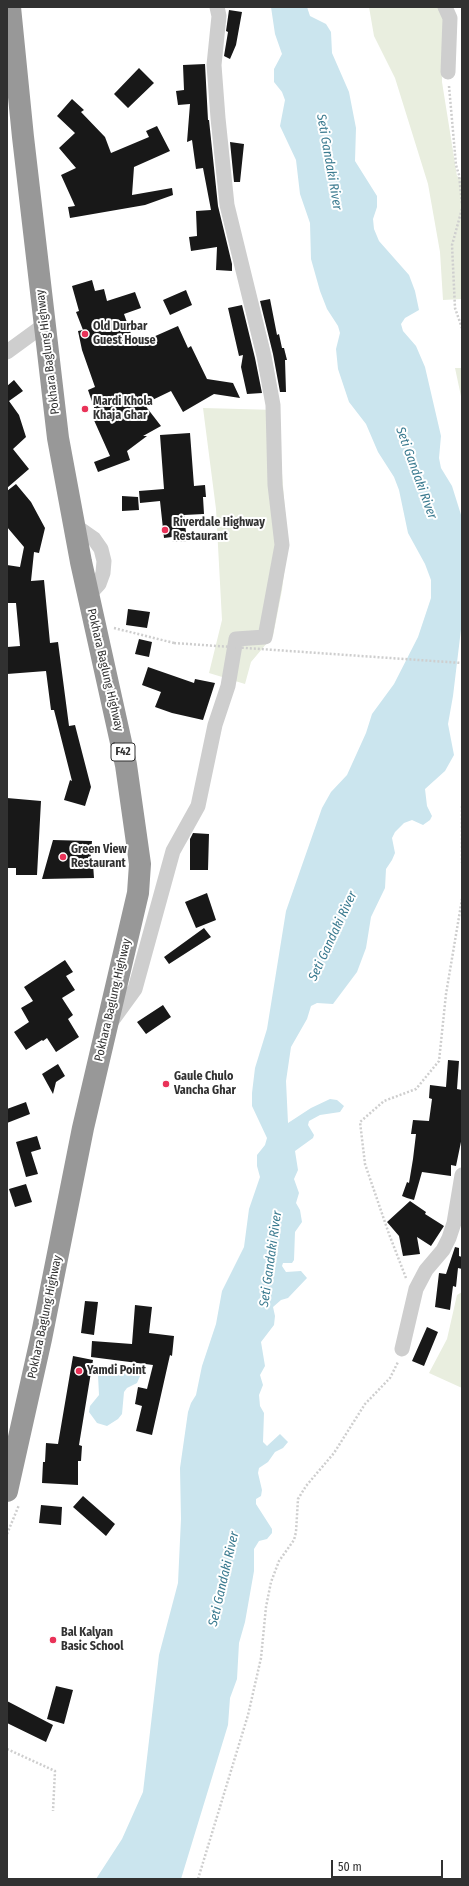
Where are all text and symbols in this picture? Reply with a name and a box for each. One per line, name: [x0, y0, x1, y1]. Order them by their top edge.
water label: Seti Gandaki River: [313, 113, 345, 211]
street label: Pokhara Baglung Highway: [33, 289, 63, 415]
place label: Old Durbar Guest House: [93, 320, 156, 348]
marker: Old Durbar Guest House: [80, 329, 90, 339]
place label: Mardi Khola Khaja Ghar: [93, 395, 153, 423]
marker: Mardi Khola Khaja Ghar: [80, 404, 90, 414]
water label: Seti Gandaki River: [392, 425, 440, 521]
place label: Riverdale Highway Restaurant: [173, 516, 265, 544]
marker: Riverdale Highway Restaurant: [160, 525, 170, 535]
street label: Pokhara Baglung Highway: [84, 607, 126, 733]
road number: F42: [111, 743, 135, 761]
place label: Green View Restaurant: [71, 843, 127, 871]
marker: Green View Restaurant: [58, 852, 68, 862]
water label: Seti Gandaki River: [305, 889, 361, 983]
street label: Pokhara Baglung Highway: [92, 937, 134, 1063]
place label: Gaule Chulo Vancha Ghar: [174, 1070, 236, 1098]
marker: Gaule Chulo Vancha Ghar: [161, 1079, 171, 1089]
water label: Seti Gandaki River: [257, 1210, 285, 1308]
street label: Pokhara Baglung Highway: [25, 1254, 65, 1380]
place label: Yamdi Point: [87, 1364, 146, 1378]
marker: Yamdi Point: [74, 1366, 84, 1376]
water label: Seti Gandaki River: [205, 1530, 243, 1628]
place label: Bal Kalyan Basic School: [61, 1626, 124, 1654]
marker: Bal Kalyan Basic School: [48, 1635, 58, 1645]
scale bar: [333, 1852, 445, 1878]
text: 50 m: [338, 1860, 362, 1874]

